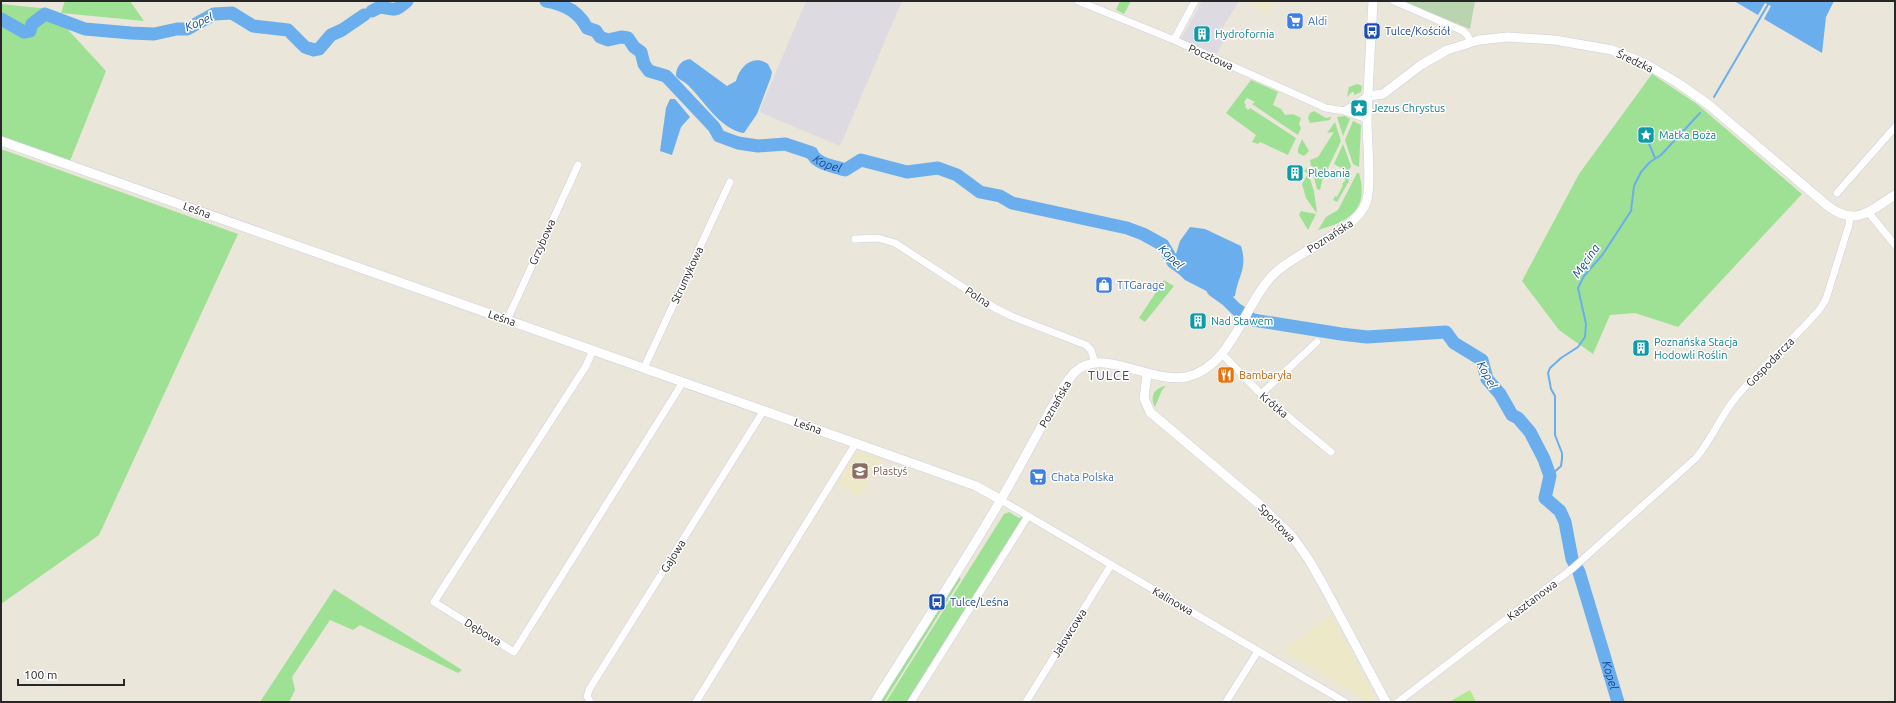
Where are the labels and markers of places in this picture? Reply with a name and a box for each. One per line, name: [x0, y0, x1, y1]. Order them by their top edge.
supermarket icon: Aldi: [1285, 11, 1305, 31]
place label: Aldi: [1308, 15, 1327, 27]
bus stop icon: Tulce/Kościół: [1362, 21, 1382, 41]
building icon: Hydrofornia: [1192, 24, 1212, 44]
place label: Tulce/Kościół: [1385, 25, 1450, 37]
place label: Hydrofornia: [1215, 28, 1274, 40]
place icon: Jezus Chrystus: [1349, 98, 1369, 118]
place label: Jezus Chrystus: [1372, 102, 1445, 114]
place icon: Matka Boża: [1636, 125, 1656, 145]
place label: Matka Boża: [1659, 129, 1716, 141]
building icon: Plebania: [1285, 163, 1305, 183]
place label: Plebania: [1308, 167, 1350, 179]
shop icon: TTGarage: [1094, 275, 1114, 295]
place label: TTGarage: [1117, 279, 1164, 291]
building icon: Nad Stawem: [1188, 311, 1208, 331]
place label: Nad Stawem: [1211, 315, 1273, 327]
place label: Poznańska Stacja Hodowli Roślin: [1654, 336, 1738, 361]
building icon: Poznańska Stacja Hodowli Roślin: [1631, 338, 1651, 358]
restaurant icon: Bambaryła: [1216, 365, 1236, 385]
place label: Bambaryła: [1239, 369, 1292, 381]
school or university icon: Plastyś: [850, 461, 870, 481]
place label: Plastyś: [873, 465, 908, 477]
supermarket icon: Chata Polska: [1028, 467, 1048, 487]
place label: Chata Polska: [1051, 471, 1114, 483]
bus stop icon: Tulce/Leśna: [927, 592, 947, 612]
place label: Tulce/Leśna: [950, 596, 1009, 608]

